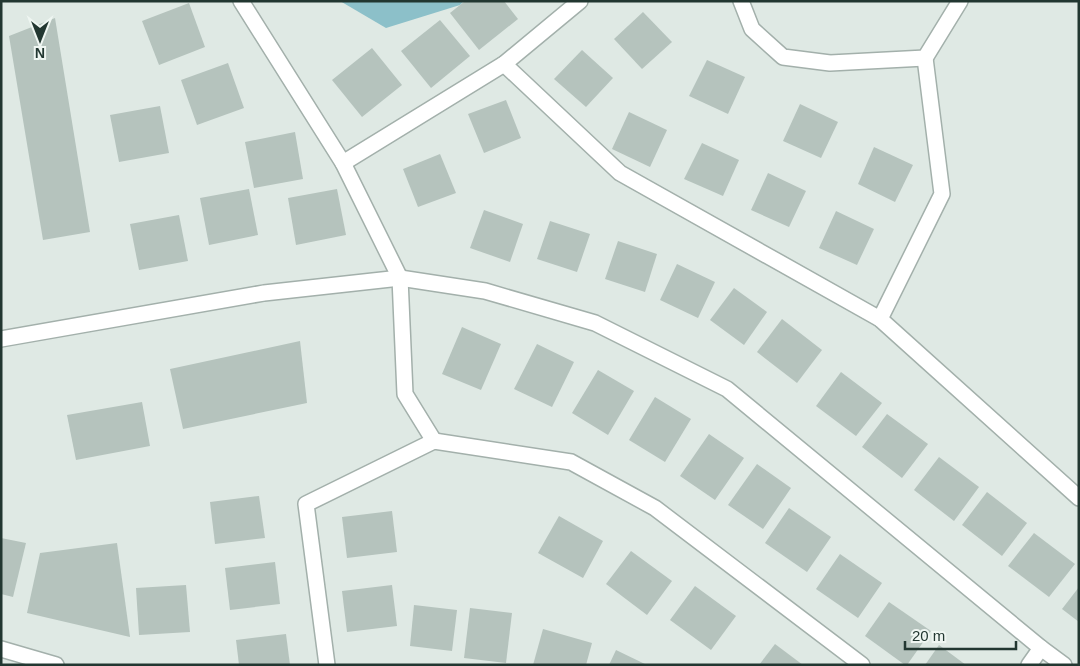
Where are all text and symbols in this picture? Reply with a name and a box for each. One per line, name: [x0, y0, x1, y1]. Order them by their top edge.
north arrow: [15, 15, 65, 65]
text: N: [35, 45, 45, 61]
scale bar: [905, 618, 1016, 650]
text: 20 m: [912, 627, 945, 644]

